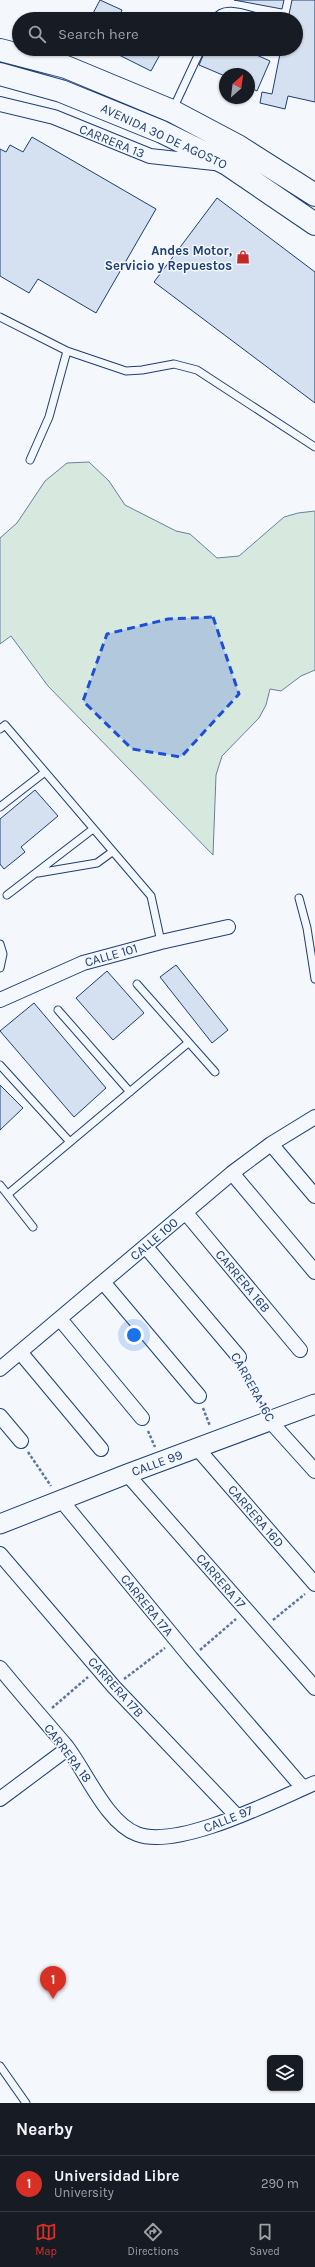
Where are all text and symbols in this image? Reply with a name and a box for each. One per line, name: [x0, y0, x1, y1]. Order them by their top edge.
search box: [12, 12, 303, 56]
icon: search: [26, 23, 48, 45]
text: Search here: [58, 25, 139, 43]
north arrow: [219, 68, 255, 104]
street label: AVENIDA 30 DE AGOSTO: [98, 100, 230, 172]
street label: CARRERA 13: [77, 121, 147, 161]
place label: Andes Motor, Servicio y Repuestos: [105, 243, 232, 273]
shop icon: Andes Motor, Servicio y Repuestos: [235, 249, 251, 265]
street label: CALLE 101: [83, 940, 139, 970]
street label: CALLE 100: [127, 1215, 181, 1263]
street label: CARRERA 16B: [213, 1247, 273, 1315]
your location: [124, 1325, 144, 1345]
street label: CARRERA 16C: [228, 1350, 278, 1424]
street label: CALLE 99: [129, 1447, 185, 1479]
street label: CARRERA 16D: [225, 1482, 287, 1550]
street label: CARRERA 17: [193, 1551, 249, 1611]
street label: CARRERA 17A: [118, 1571, 177, 1639]
street label: CARRERA 17B: [85, 1654, 147, 1720]
street label: CARRERA 18: [41, 1721, 95, 1785]
street label: CALLE 97: [201, 1802, 255, 1836]
pin: 1: [40, 1966, 66, 1999]
map controls: [267, 2055, 303, 2091]
button: layers: [267, 2055, 303, 2091]
text: Nearby: [16, 2119, 73, 2139]
text: Universidad Libre: [54, 2167, 179, 2185]
text: 1: [27, 2176, 31, 2191]
text: 290 m: [261, 2176, 299, 2191]
text: University: [54, 2185, 114, 2200]
tab: Map: [35, 2221, 57, 2258]
tab: Directions: [127, 2221, 179, 2258]
tab: Saved: [249, 2221, 280, 2258]

